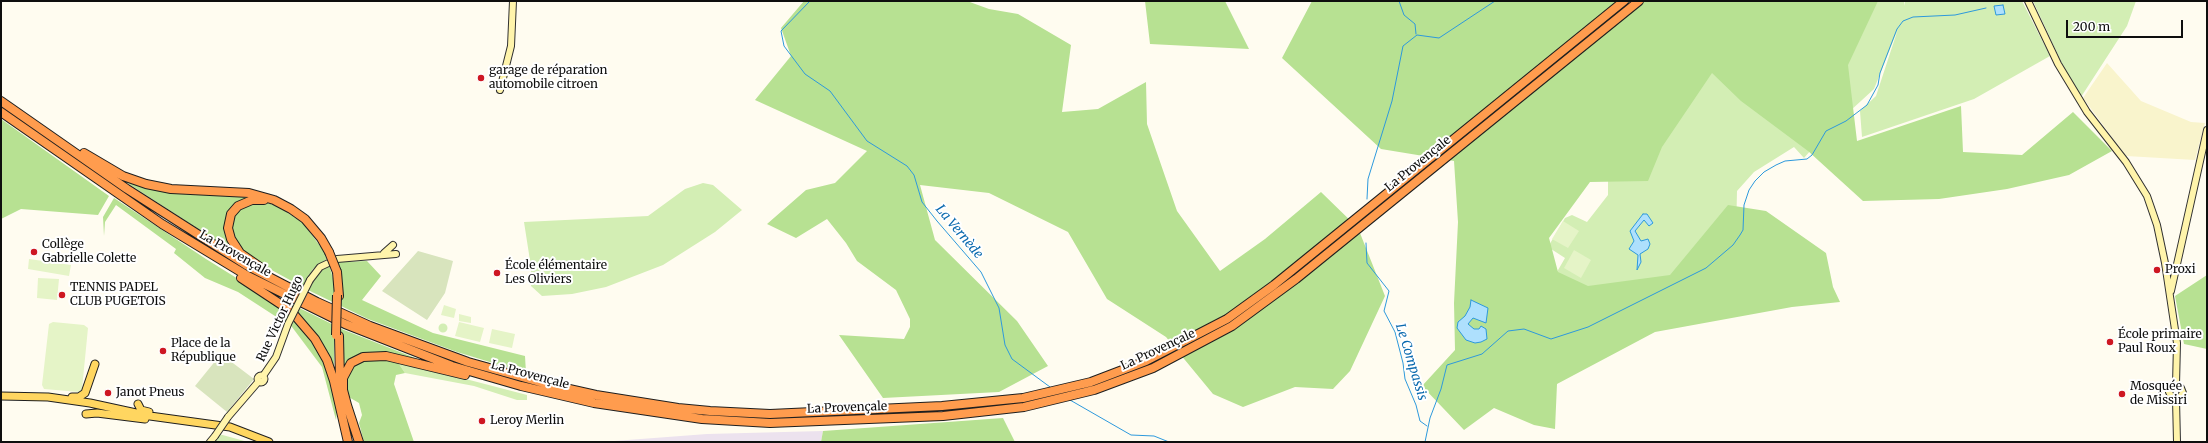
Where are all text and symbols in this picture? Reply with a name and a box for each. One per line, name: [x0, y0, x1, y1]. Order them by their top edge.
scale bar: [2068, 12, 2185, 38]
text: 200 m: [2073, 19, 2110, 34]
place label: garage de réparation automobile citroen: [489, 64, 608, 92]
marker: garage de réparation automobile citroen: [476, 73, 486, 83]
street label: La Provençale: [1382, 133, 1454, 195]
water label: La Vernède: [932, 202, 986, 262]
street label: La Provençale: [197, 228, 273, 280]
place label: Collège Gabrielle Colette: [42, 238, 136, 266]
marker: Collège Gabrielle Colette: [29, 247, 39, 257]
place label: École élémentaire Les Oliviers: [505, 259, 607, 287]
place label: Proxi: [2165, 263, 2196, 277]
marker: Proxi: [2152, 265, 2162, 275]
marker: École élémentaire Les Oliviers: [492, 268, 502, 278]
street label: Rue Victor Hugo: [254, 274, 306, 364]
place label: TENNIS PADEL CLUB PUGETOIS: [70, 281, 166, 309]
marker: TENNIS PADEL CLUB PUGETOIS: [57, 290, 67, 300]
water label: Le Compassis: [1392, 322, 1430, 402]
street label: La Provençale: [1119, 327, 1197, 373]
place label: École primaire Paul Roux: [2118, 328, 2202, 356]
place label: Place de la République: [171, 337, 236, 365]
marker: École primaire Paul Roux: [2105, 337, 2115, 347]
marker: Place de la République: [158, 346, 168, 356]
street label: La Provençale: [489, 358, 571, 392]
place label: Mosquée de Missiri: [2130, 380, 2187, 408]
place label: Janot Pneus: [116, 386, 184, 400]
marker: Janot Pneus: [103, 388, 113, 398]
marker: Mosquée de Missiri: [2117, 389, 2127, 399]
street label: La Provençale: [807, 399, 887, 417]
place label: Leroy Merlin: [490, 414, 564, 428]
marker: Leroy Merlin: [477, 416, 487, 426]

